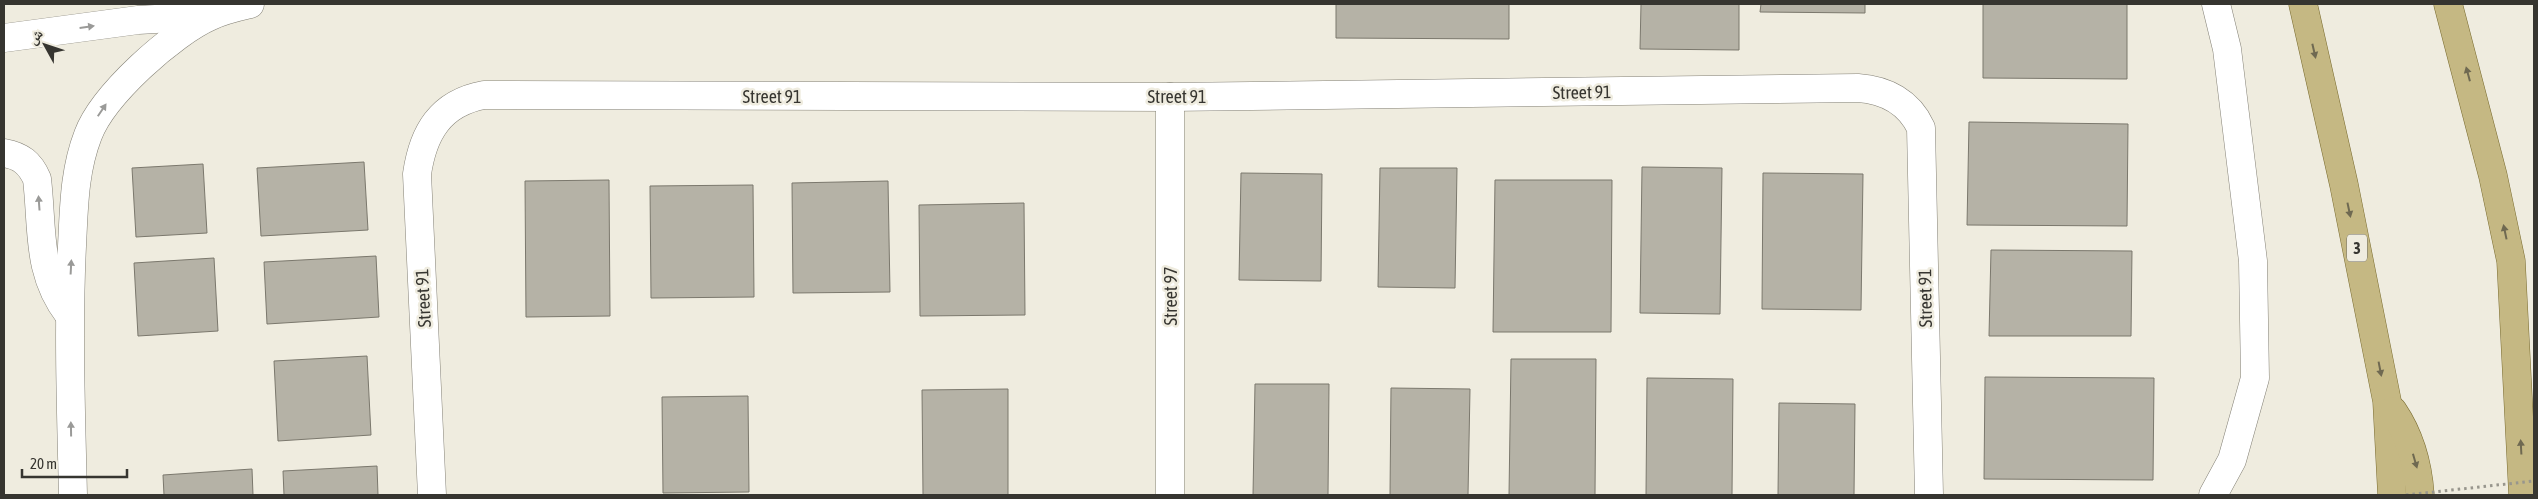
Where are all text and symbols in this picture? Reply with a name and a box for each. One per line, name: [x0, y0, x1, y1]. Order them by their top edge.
north arrow: [20, 20, 70, 70]
one-way arrow: [79, 23, 95, 31]
text: ش: [24, 26, 47, 48]
one-way arrow: [2310, 44, 2318, 59]
one-way arrow: [2464, 67, 2472, 82]
street label: Street 91: [1552, 81, 1612, 103]
street label: Street 91: [743, 86, 801, 107]
street label: Street 91: [1148, 86, 1206, 107]
one-way arrow: [97, 103, 107, 117]
one-way arrow: [35, 195, 43, 211]
one-way arrow: [2345, 202, 2353, 218]
one-way arrow: [2501, 225, 2509, 240]
road number: 3: [2347, 234, 2367, 262]
one-way arrow: [68, 258, 76, 274]
street label: Street 97: [1160, 267, 1181, 325]
street label: Street 91: [411, 268, 435, 328]
street label: Street 91: [1914, 268, 1936, 328]
one-way arrow: [2377, 362, 2385, 378]
one-way arrow: [67, 421, 75, 437]
one-way arrow: [2516, 438, 2524, 454]
scale bar: [22, 446, 128, 478]
one-way arrow: [2411, 453, 2419, 468]
text: 20 m: [30, 455, 57, 472]

